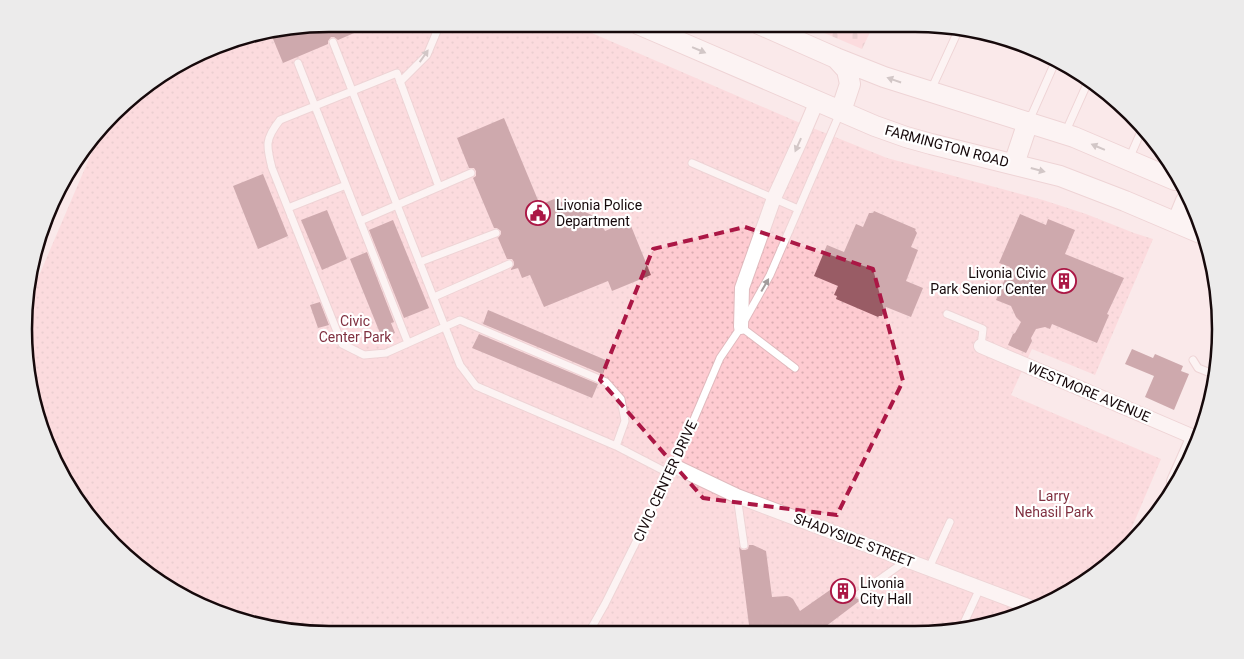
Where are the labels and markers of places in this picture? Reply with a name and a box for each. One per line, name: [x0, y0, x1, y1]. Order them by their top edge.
place label: Livonia Police Department: [556, 197, 642, 229]
public building icon: Livonia Police Department: [525, 200, 551, 226]
place label: Livonia Civic Park Senior Center: [930, 265, 1046, 297]
building icon: Livonia Civic Park Senior Center: [1051, 268, 1077, 294]
place label: Livonia City Hall: [860, 575, 912, 607]
building icon: Livonia City Hall: [830, 578, 856, 604]

